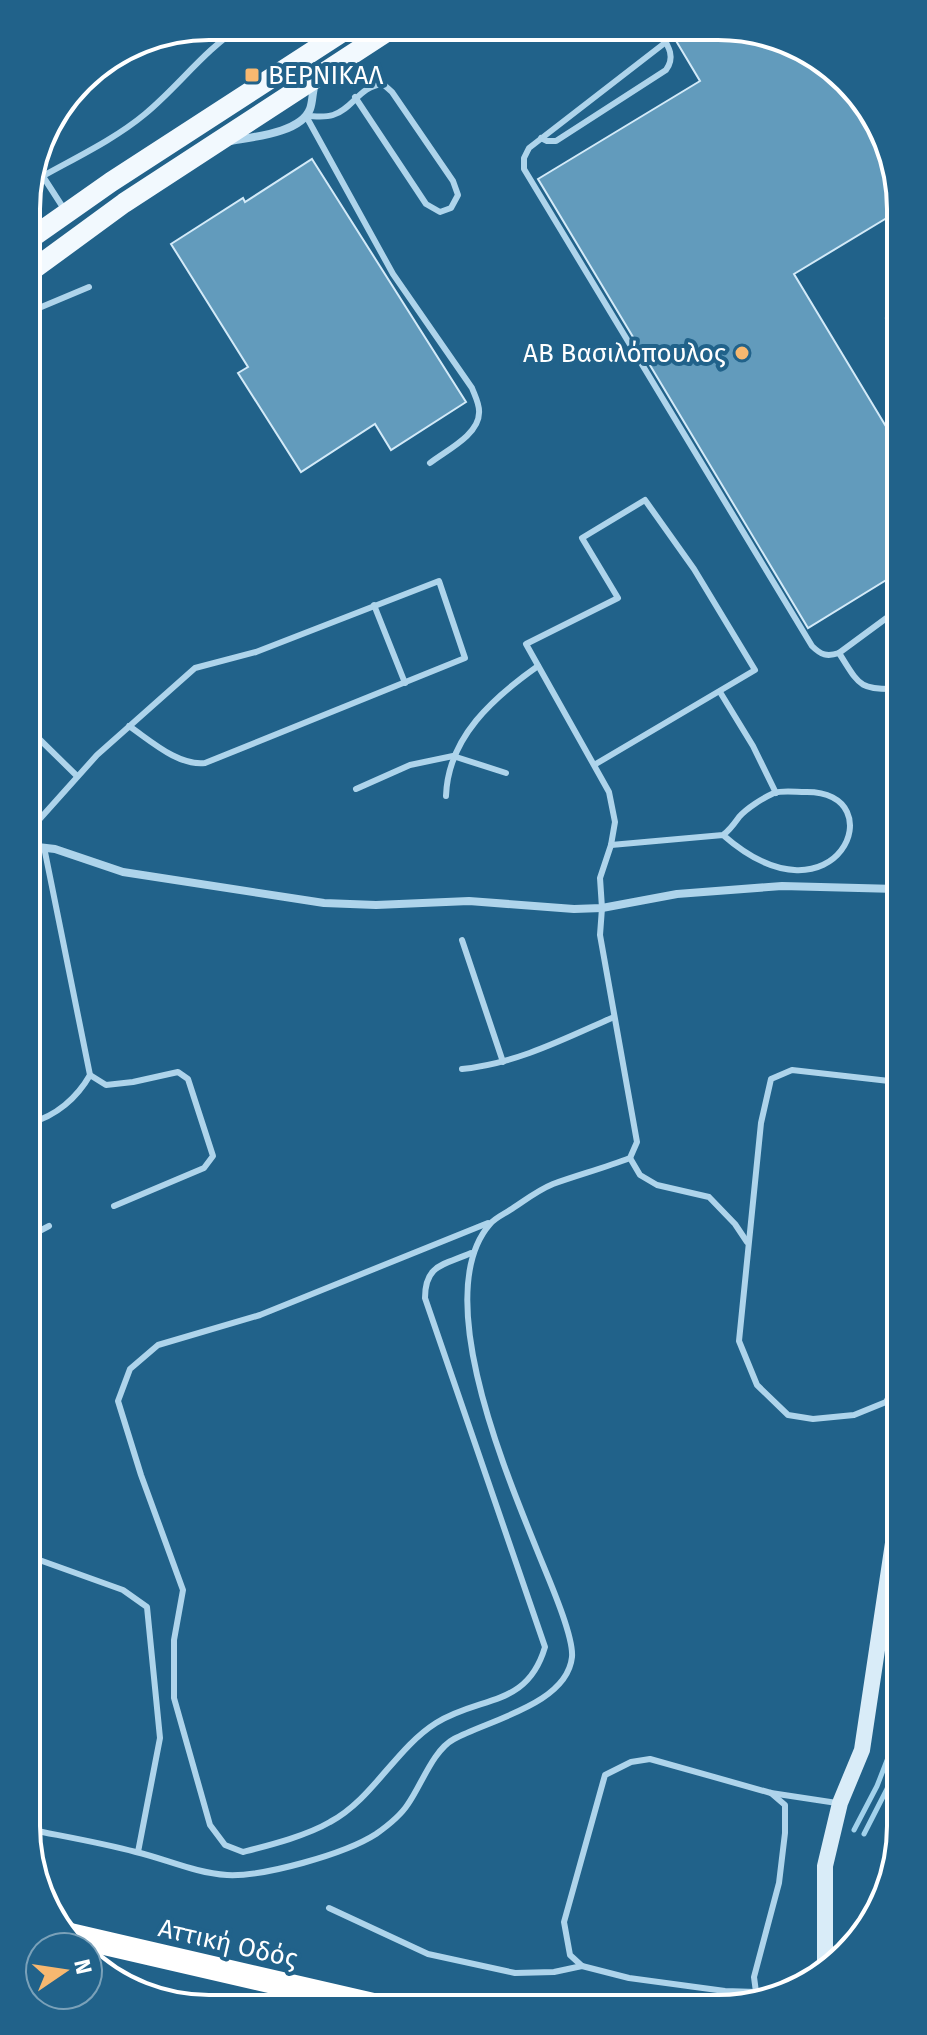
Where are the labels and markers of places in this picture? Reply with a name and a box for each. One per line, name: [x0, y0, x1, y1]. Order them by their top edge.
place label: ΒΕΡΝΙΚΑΛ: [268, 60, 383, 91]
marker: ΒΕΡΝΙΚΑΛ: [243, 66, 261, 84]
place label: ΑΒ Βασιλόπουλος: [523, 338, 726, 369]
marker: ΑΒ Βασιλόπουλος: [733, 344, 751, 362]

